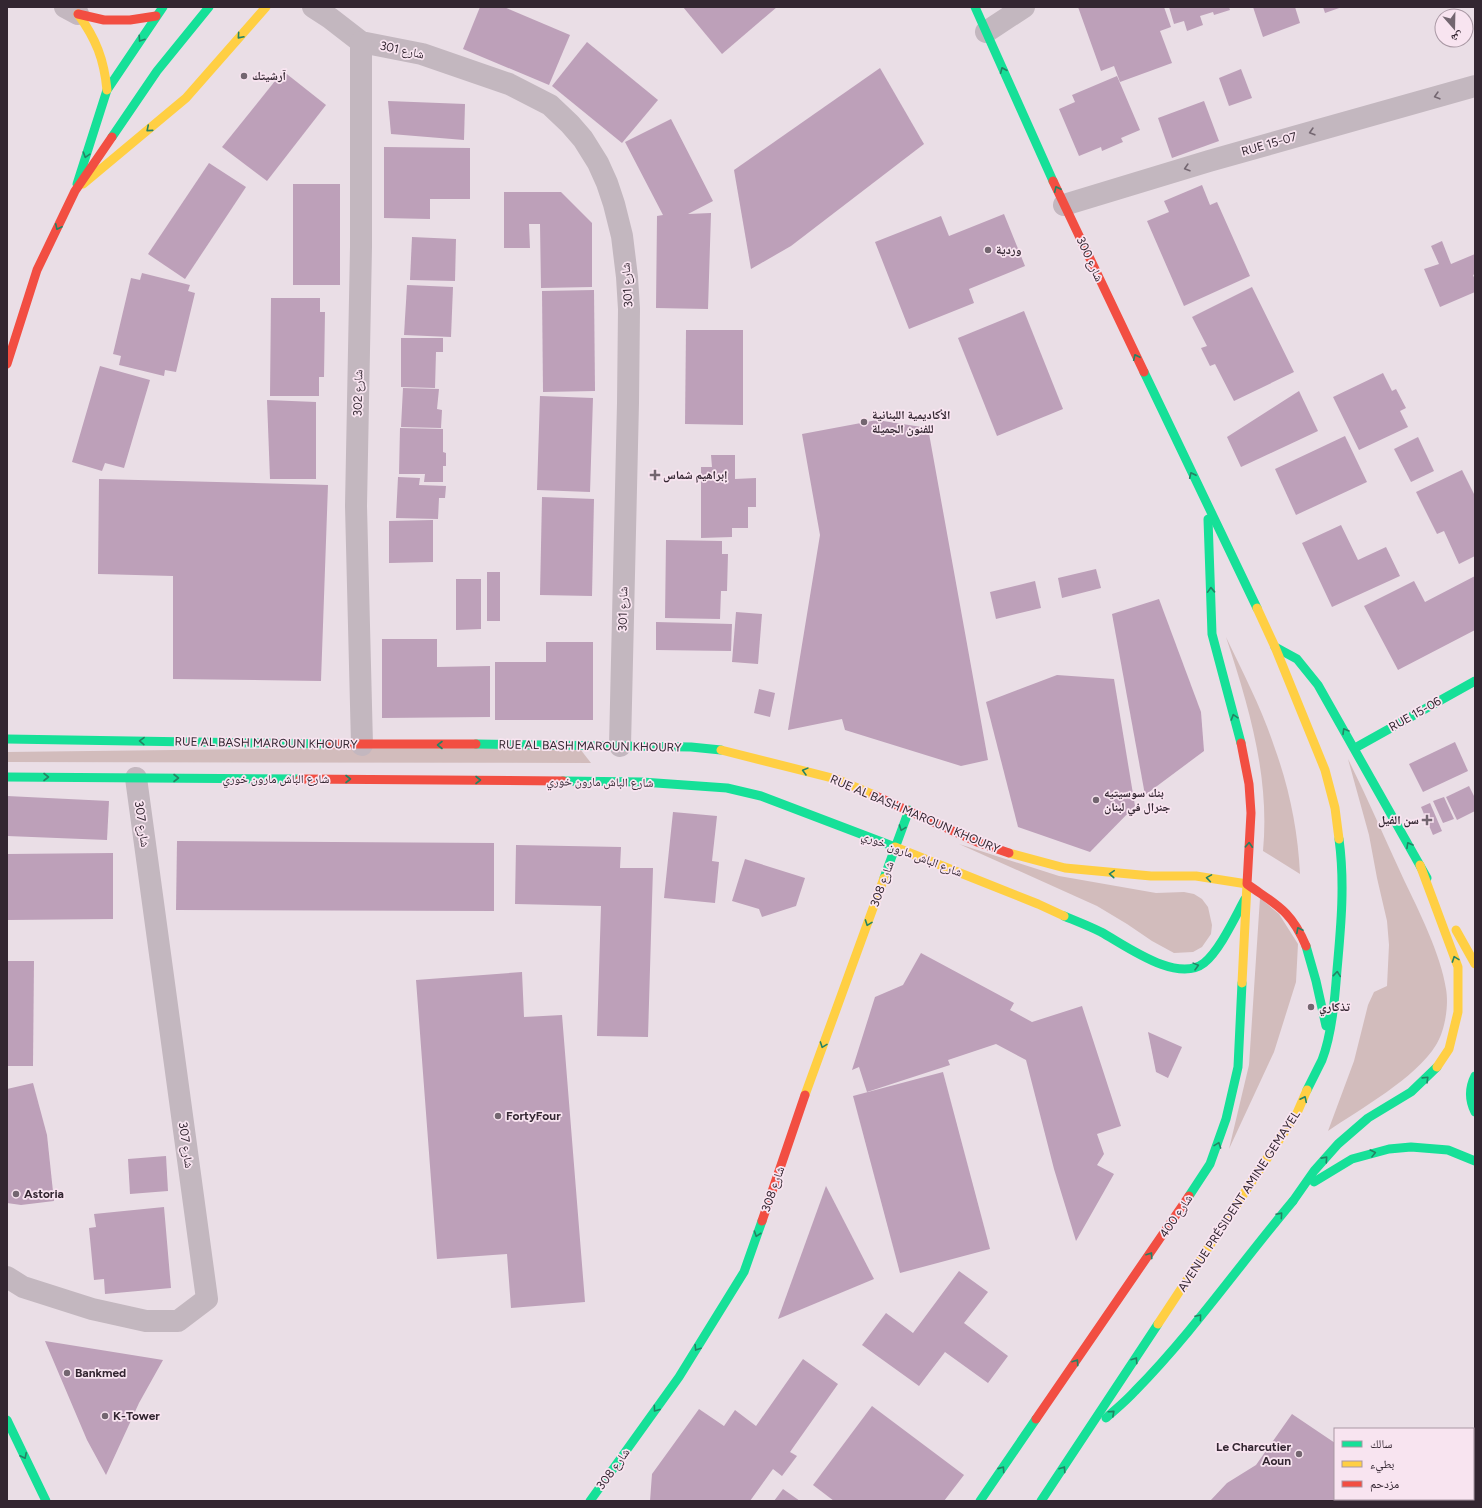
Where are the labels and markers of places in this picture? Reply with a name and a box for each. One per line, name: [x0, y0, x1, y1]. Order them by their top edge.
place label: آرشيتك: [252, 69, 287, 83]
marker: آرشيتك: [239, 71, 249, 81]
place label: وردية: [996, 243, 1021, 257]
marker: وردية: [983, 245, 993, 255]
place label: الأكاديمية اللبنانية للفنون الجميلة: [872, 408, 950, 437]
marker: الأكاديمية اللبنانية للفنون الجميلة: [859, 417, 869, 427]
place label: إبراهيم شماس: [663, 468, 727, 483]
marker: إبراهيم شماس: [650, 470, 660, 480]
place label: بنك سوسيتيه جنرال في لبنان: [1104, 786, 1170, 817]
marker: بنك سوسيتيه جنرال في لبنان: [1091, 795, 1101, 805]
place label: سن الفيل: [1378, 813, 1419, 828]
marker: سن الفيل: [1422, 815, 1432, 825]
place label: تذكاري: [1319, 1000, 1351, 1017]
marker: تذكاري: [1306, 1002, 1316, 1012]
place label: FortyFour: [506, 1109, 561, 1123]
marker: FortyFour: [493, 1111, 503, 1121]
place label: Astoria: [24, 1187, 64, 1201]
marker: Astoria: [11, 1189, 21, 1199]
place label: Bankmed: [75, 1366, 126, 1380]
marker: Bankmed: [62, 1368, 72, 1378]
place label: K-Tower: [113, 1409, 160, 1423]
marker: K-Tower: [100, 1411, 110, 1421]
place label: Le Charcutier Aoun: [1216, 1440, 1291, 1468]
marker: Le Charcutier Aoun: [1294, 1449, 1304, 1459]

